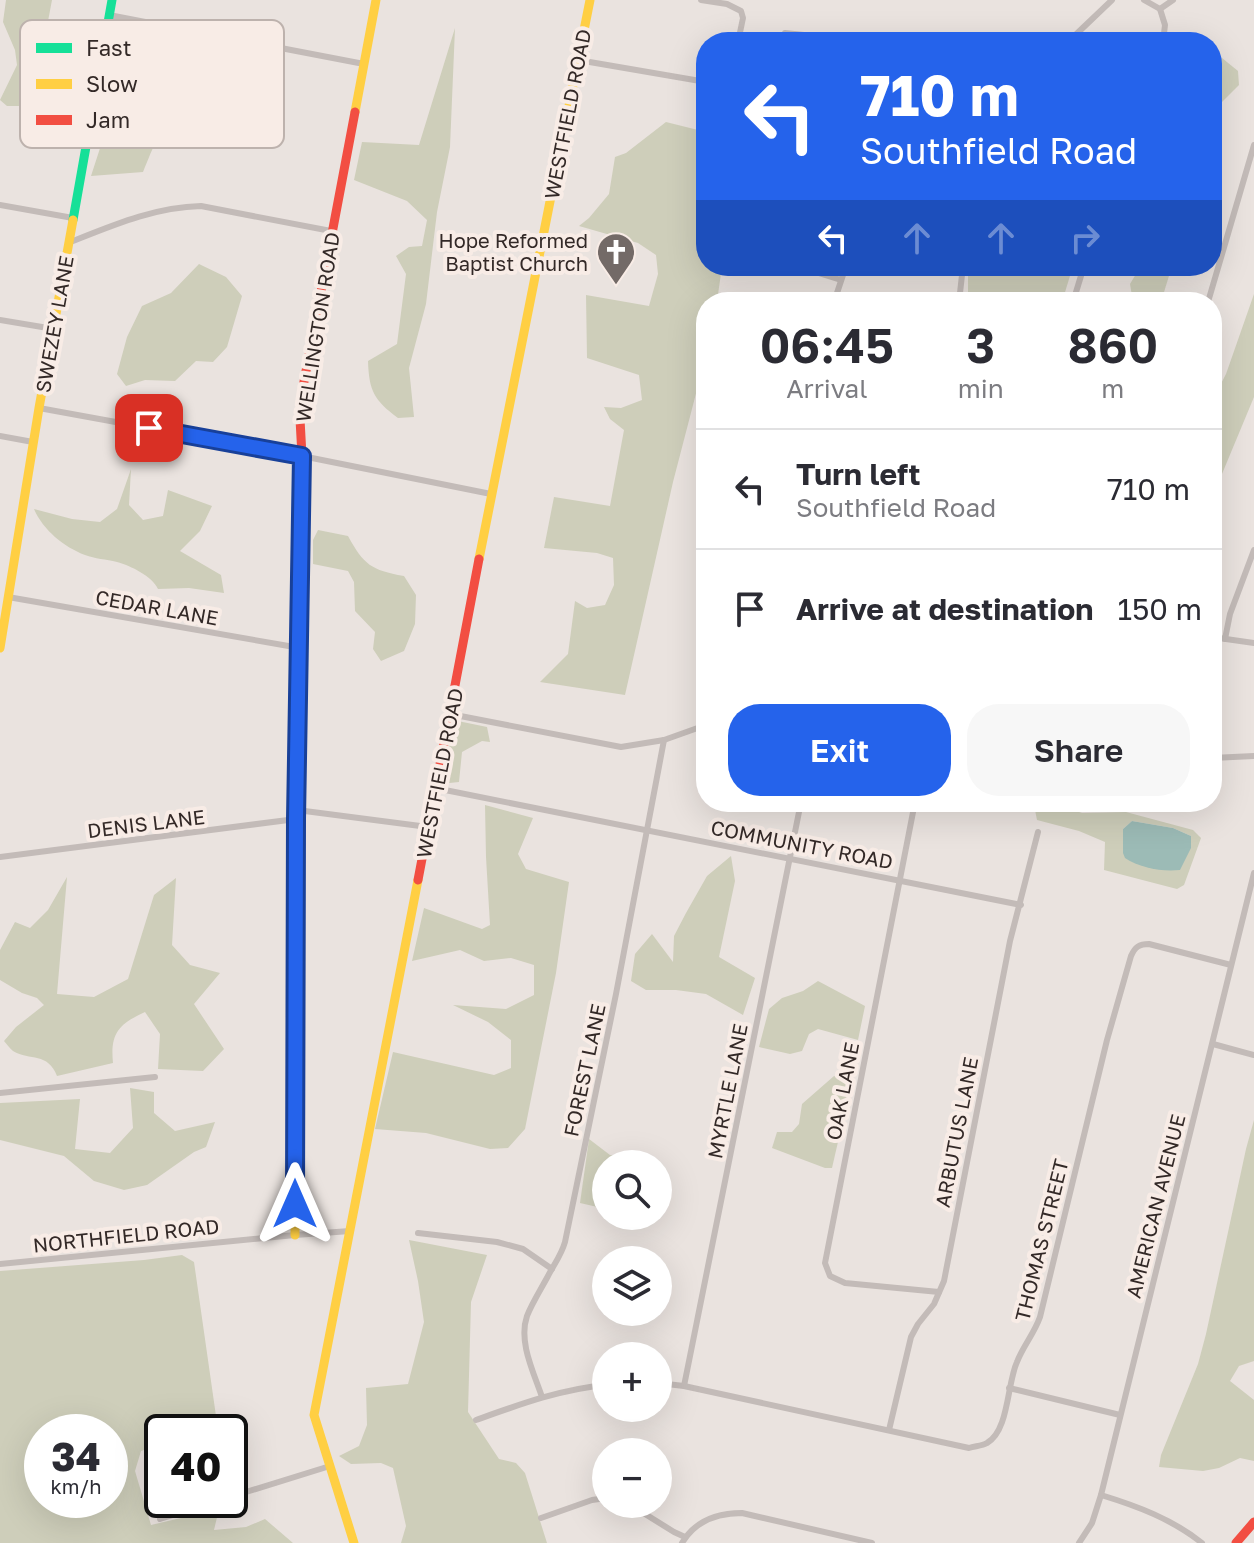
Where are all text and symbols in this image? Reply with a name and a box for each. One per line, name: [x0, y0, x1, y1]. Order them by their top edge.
legend: [20, 20, 284, 148]
street label: WESTFIELD ROAD: [539, 27, 595, 201]
text: Fast: [86, 34, 132, 61]
text: 710 m: [860, 61, 1019, 128]
icon: left: [728, 64, 832, 168]
text: Slow: [86, 70, 138, 97]
text: Jam: [86, 106, 130, 133]
text: Southfield Road: [860, 129, 1137, 172]
icon: left: [811, 216, 855, 260]
icon: ahead: [895, 216, 939, 260]
icon: ahead: [979, 216, 1023, 260]
icon: right: [1063, 216, 1107, 260]
place label: Hope Reformed Baptist Church: [439, 228, 588, 275]
street label: WELLINGTON ROAD: [290, 230, 344, 424]
church icon: Hope Reformed Baptist Church: [595, 231, 637, 286]
street label: SWEZEY LANE: [30, 253, 78, 395]
text: 06:45: [760, 316, 894, 374]
text: 3: [966, 316, 995, 374]
text: 860: [1067, 316, 1158, 374]
text: Arrival: [786, 373, 868, 404]
text: min: [958, 373, 1004, 404]
text: m: [1101, 373, 1124, 404]
pin: [115, 394, 183, 462]
icon: arrive: [127, 406, 171, 450]
text: Turn left: [796, 456, 921, 492]
icon: left: [728, 467, 772, 511]
text: 710 m: [1107, 471, 1190, 507]
text: Southfield Road: [796, 492, 996, 523]
street label: CEDAR LANE: [94, 584, 220, 630]
icon: arrive: [728, 587, 772, 631]
text: Arrive at destination: [796, 591, 1093, 627]
text: 150 m: [1117, 591, 1202, 627]
street label: WESTFIELD ROAD: [411, 686, 467, 860]
button: Exit: [728, 704, 951, 796]
button: Share: [967, 704, 1190, 796]
street label: DENIS LANE: [86, 804, 206, 842]
street label: COMMUNITY ROAD: [709, 815, 895, 873]
street label: FOREST LANE: [558, 1001, 610, 1139]
street label: MYRTLE LANE: [702, 1021, 752, 1161]
street label: OAK LANE: [821, 1040, 863, 1142]
street label: ARBUTUS LANE: [930, 1055, 982, 1209]
street label: AMERICAN AVENUE: [1121, 1112, 1189, 1300]
map controls: [592, 1150, 672, 1518]
button: search: [592, 1150, 672, 1230]
street label: THOMAS STREET: [1009, 1156, 1073, 1324]
position arrow: [253, 1162, 337, 1246]
street label: NORTHFIELD ROAD: [32, 1213, 220, 1257]
button: layers: [592, 1246, 672, 1326]
button: +: [592, 1342, 672, 1422]
speed limit sign: 40: [144, 1414, 248, 1518]
text: 34: [51, 1432, 101, 1480]
button: −: [592, 1438, 672, 1518]
text: km/h: [51, 1474, 101, 1498]

